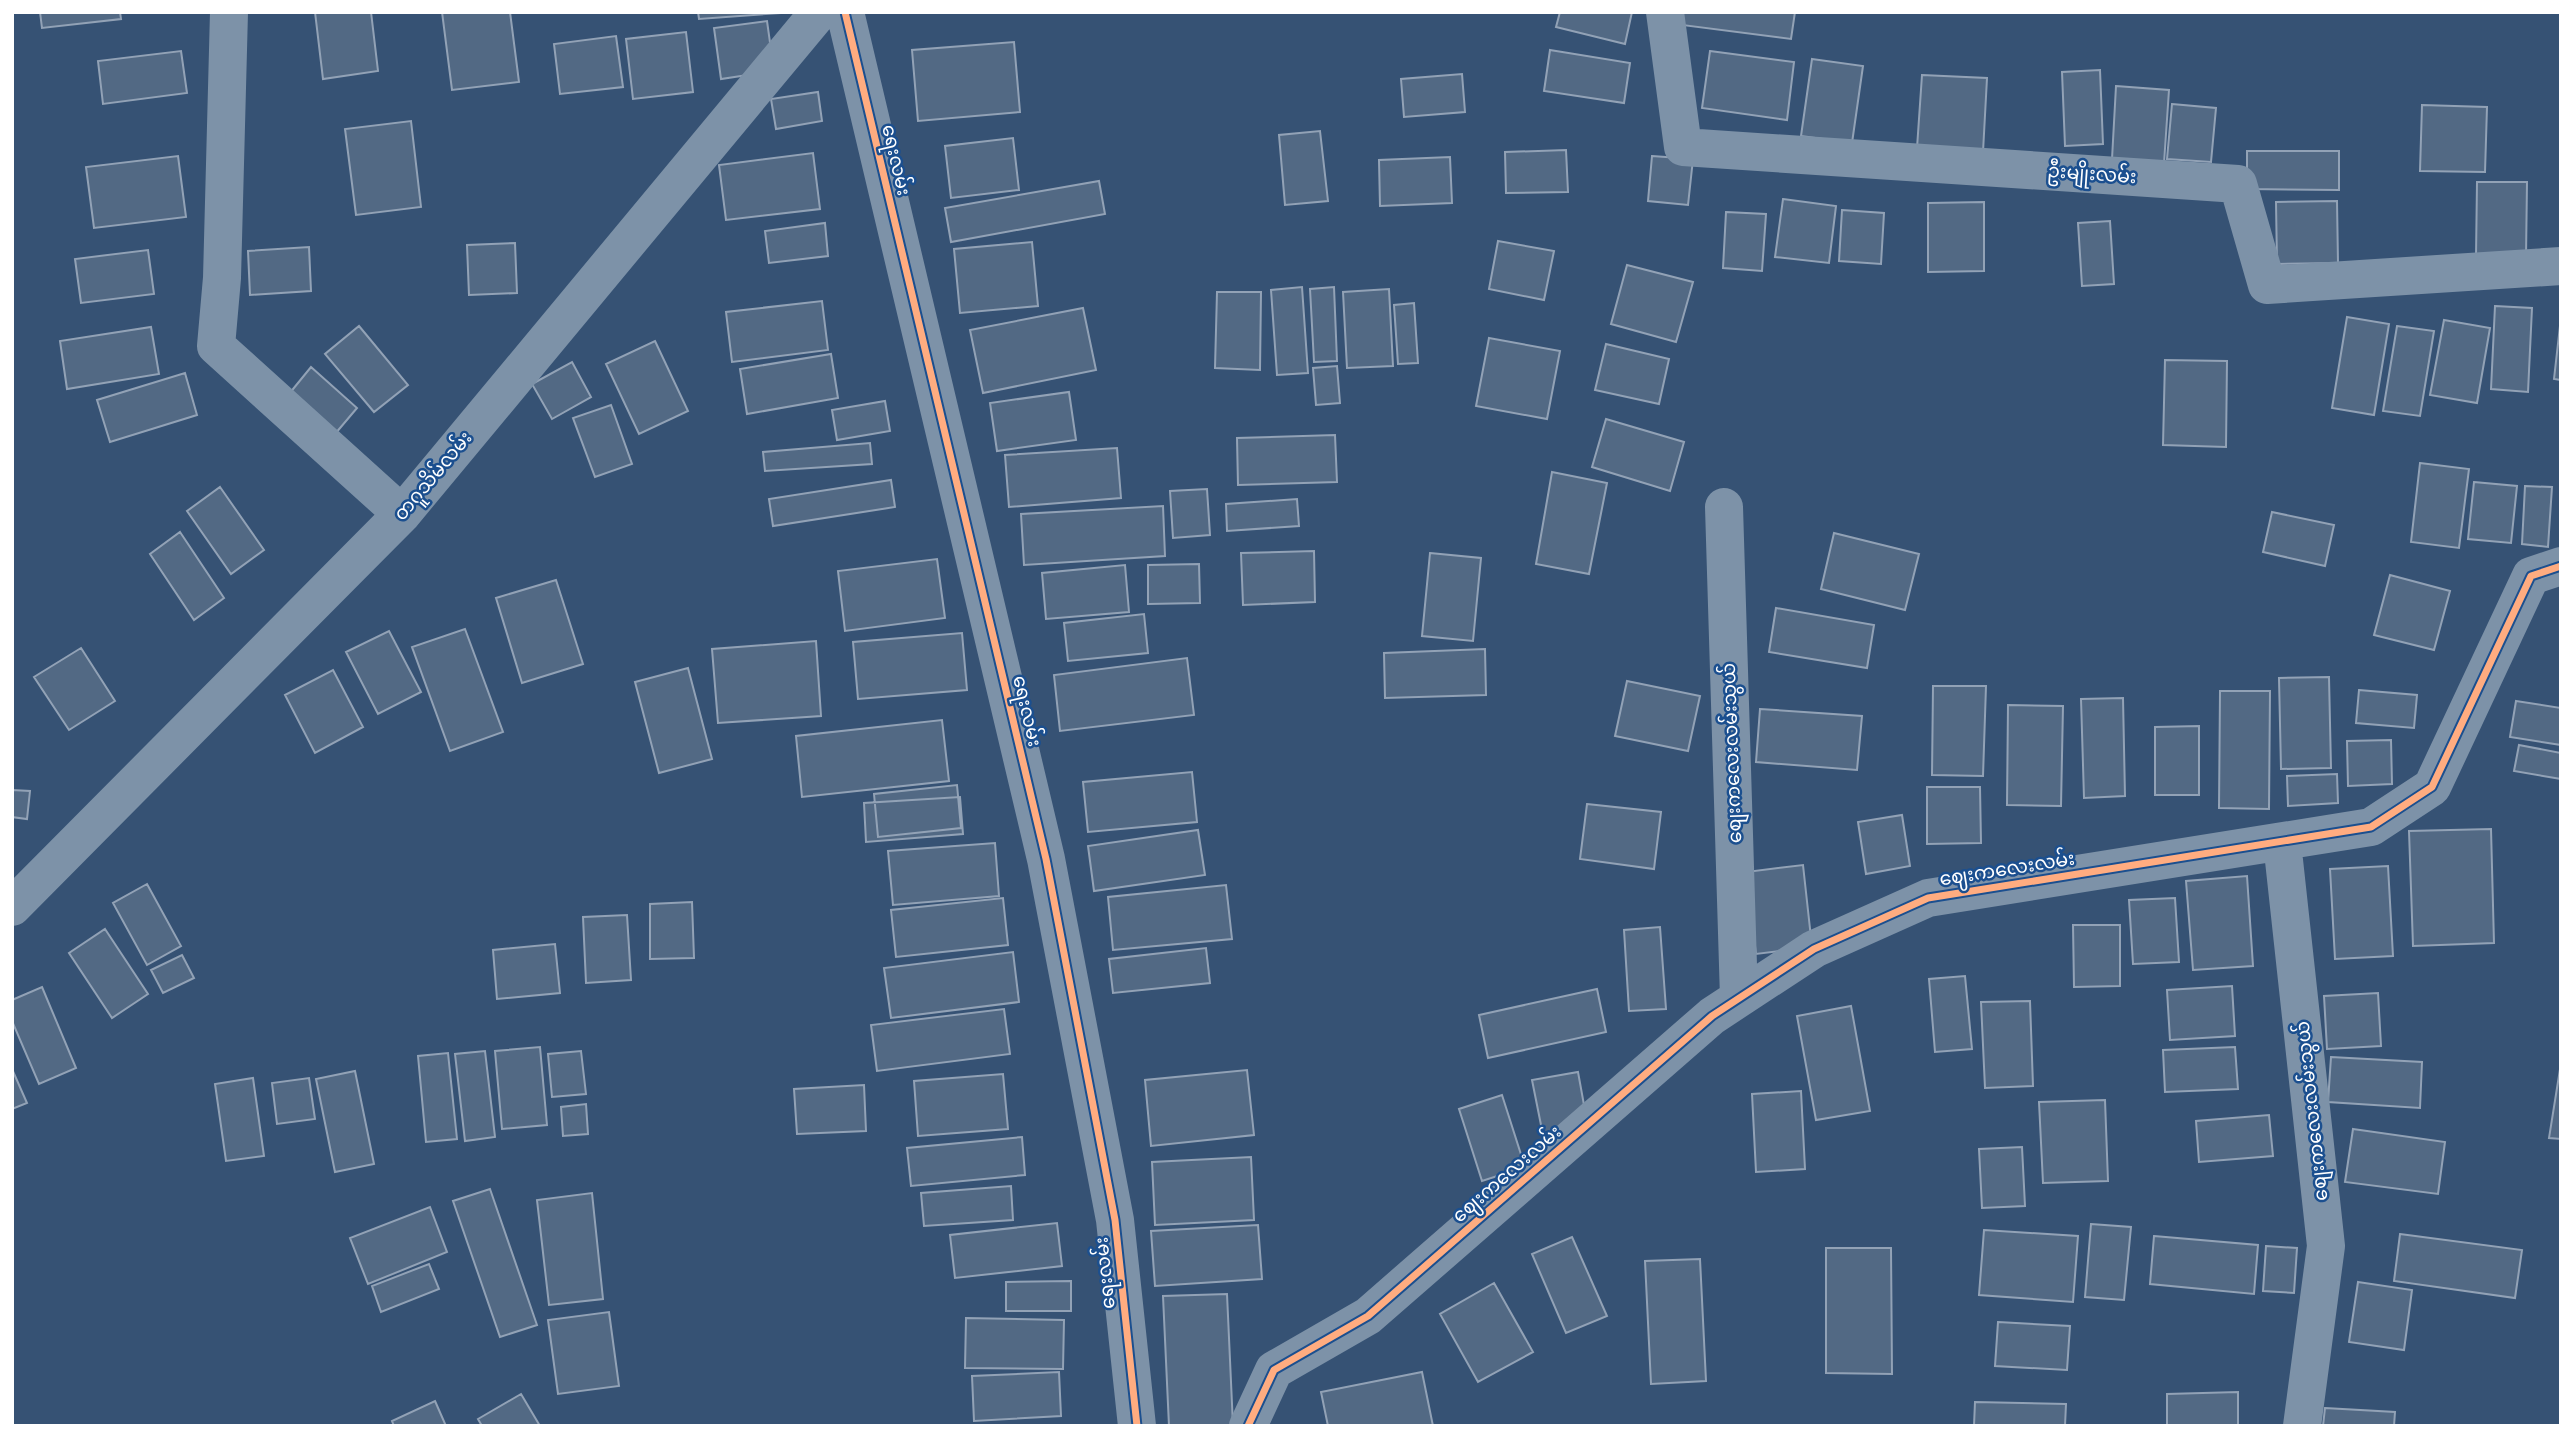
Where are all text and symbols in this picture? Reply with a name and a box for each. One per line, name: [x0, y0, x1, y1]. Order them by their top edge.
street label: ရေးလမ်း: [873, 121, 919, 199]
street label: ဦးမျိုးလမ်း: [2046, 156, 2138, 192]
street label: တဂူသိမ်လမ်း: [386, 425, 480, 528]
street label: စျေးကလေးလမ်းသွယ်: [1714, 662, 1750, 844]
street label: ရေးလမ်း: [1004, 672, 1050, 750]
street label: ဈေးကလေးလမ်း: [1937, 843, 2077, 895]
street label: စျေးကလေးလမ်းသွယ်: [2288, 1020, 2336, 1202]
street label: ဈေးကလေးလမ်း: [1446, 1118, 1568, 1230]
street label: ရေးလမ်း: [1086, 1236, 1124, 1310]

